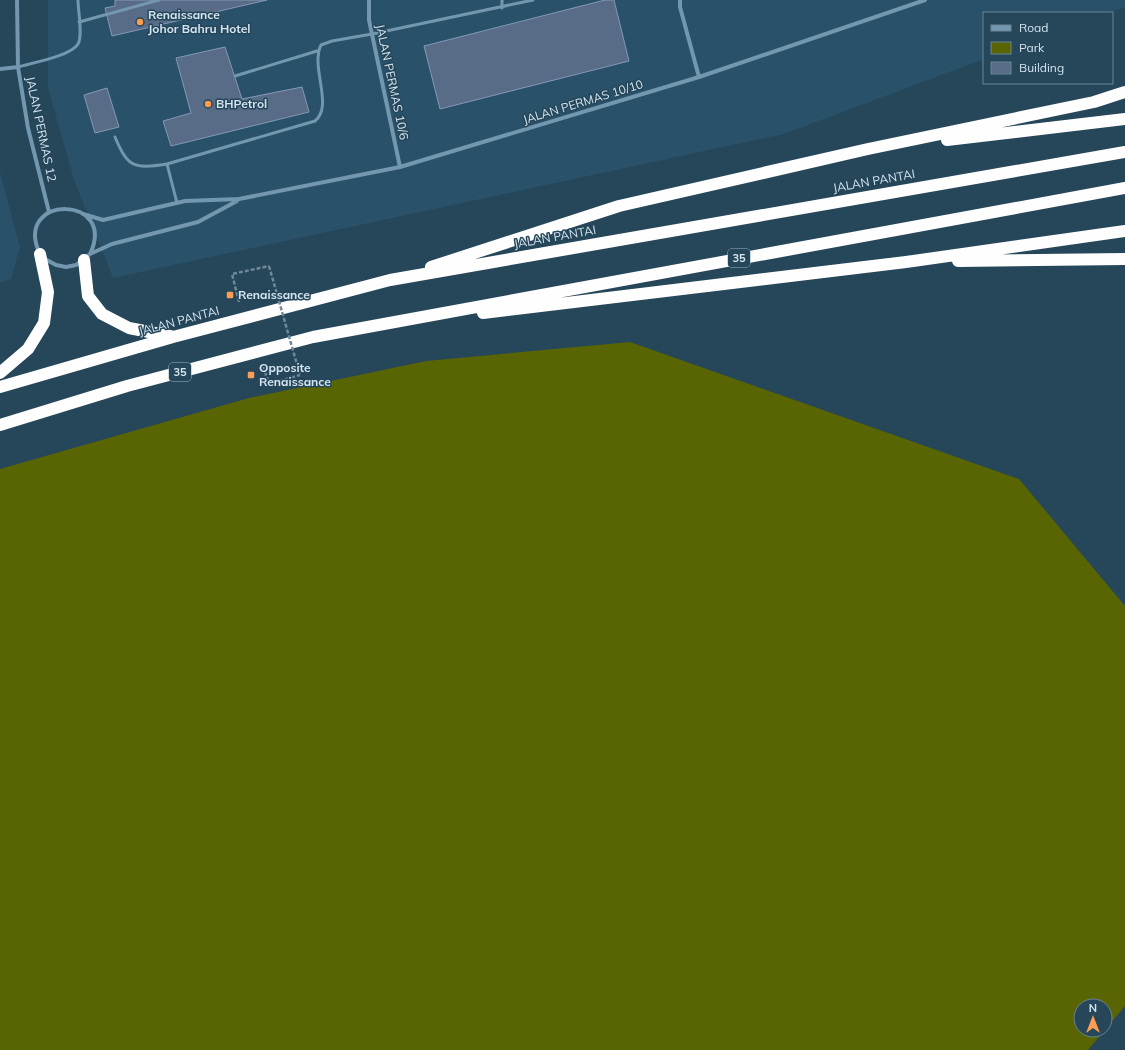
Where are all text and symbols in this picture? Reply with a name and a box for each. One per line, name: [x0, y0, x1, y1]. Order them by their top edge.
place label: Renaissance Johor Bahru Hotel: [148, 7, 250, 36]
legend: [983, 12, 1113, 84]
marker: Renaissance Johor Bahru Hotel: [135, 17, 145, 27]
text: Road: [1019, 20, 1048, 35]
street label: JALAN PERMAS 10/6: [373, 23, 412, 141]
text: Park: [1019, 40, 1045, 55]
text: Building: [1019, 60, 1064, 75]
street label: JALAN PERMAS 12: [23, 75, 60, 183]
street label: JALAN PERMAS 10/10: [521, 76, 645, 127]
place label: BHPetrol: [216, 96, 267, 111]
marker: BHPetrol: [203, 99, 213, 109]
street label: JALAN PANTAI: [832, 166, 916, 195]
street label: JALAN PANTAI: [513, 222, 597, 251]
road number: 35: [728, 249, 750, 267]
place label: Renaissance: [238, 287, 310, 302]
marker: Renaissance: [225, 290, 235, 300]
street label: JALAN PANTAI: [137, 303, 221, 339]
place label: Opposite Renaissance: [259, 360, 331, 389]
road number: 35: [169, 363, 191, 381]
marker: Opposite Renaissance: [246, 370, 256, 380]
north arrow: [1073, 998, 1113, 1038]
text: N: [1089, 1001, 1097, 1015]

